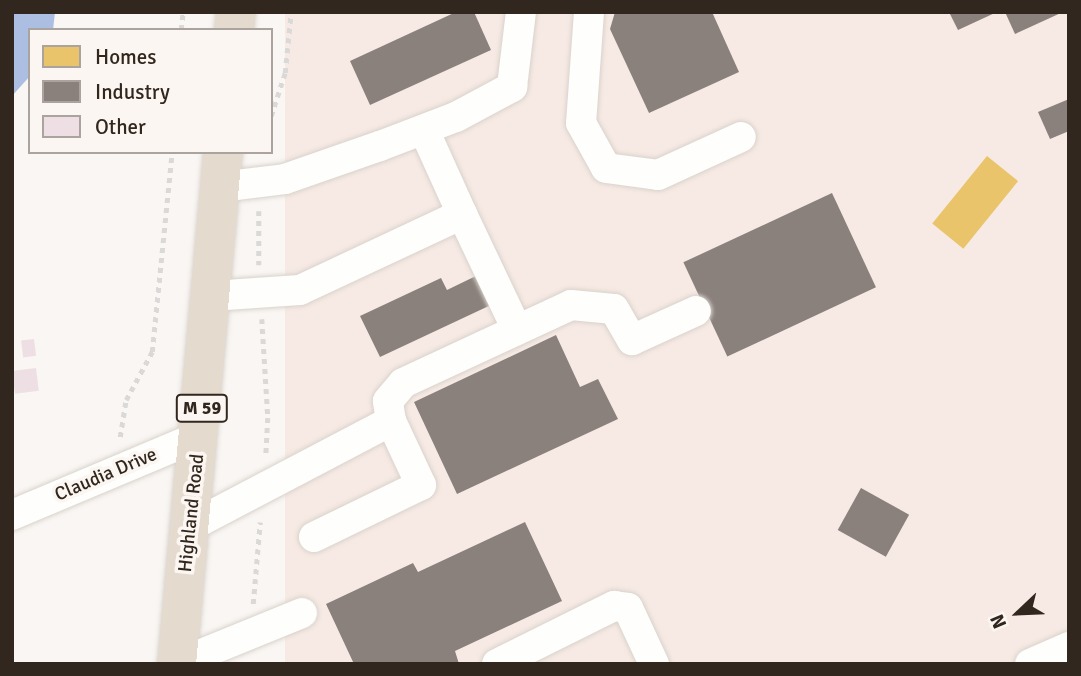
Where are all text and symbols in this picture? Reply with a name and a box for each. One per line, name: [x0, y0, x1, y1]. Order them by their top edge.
legend: [28, 28, 273, 154]
text: Homes: [95, 44, 157, 70]
text: Industry: [95, 79, 170, 105]
text: Other: [95, 114, 146, 140]
road number: M 59: [176, 394, 228, 422]
street label: Claudia Drive: [52, 443, 160, 507]
street label: Highland Road: [174, 453, 210, 573]
north arrow: [983, 578, 1053, 648]
text: N: [985, 610, 1012, 632]

